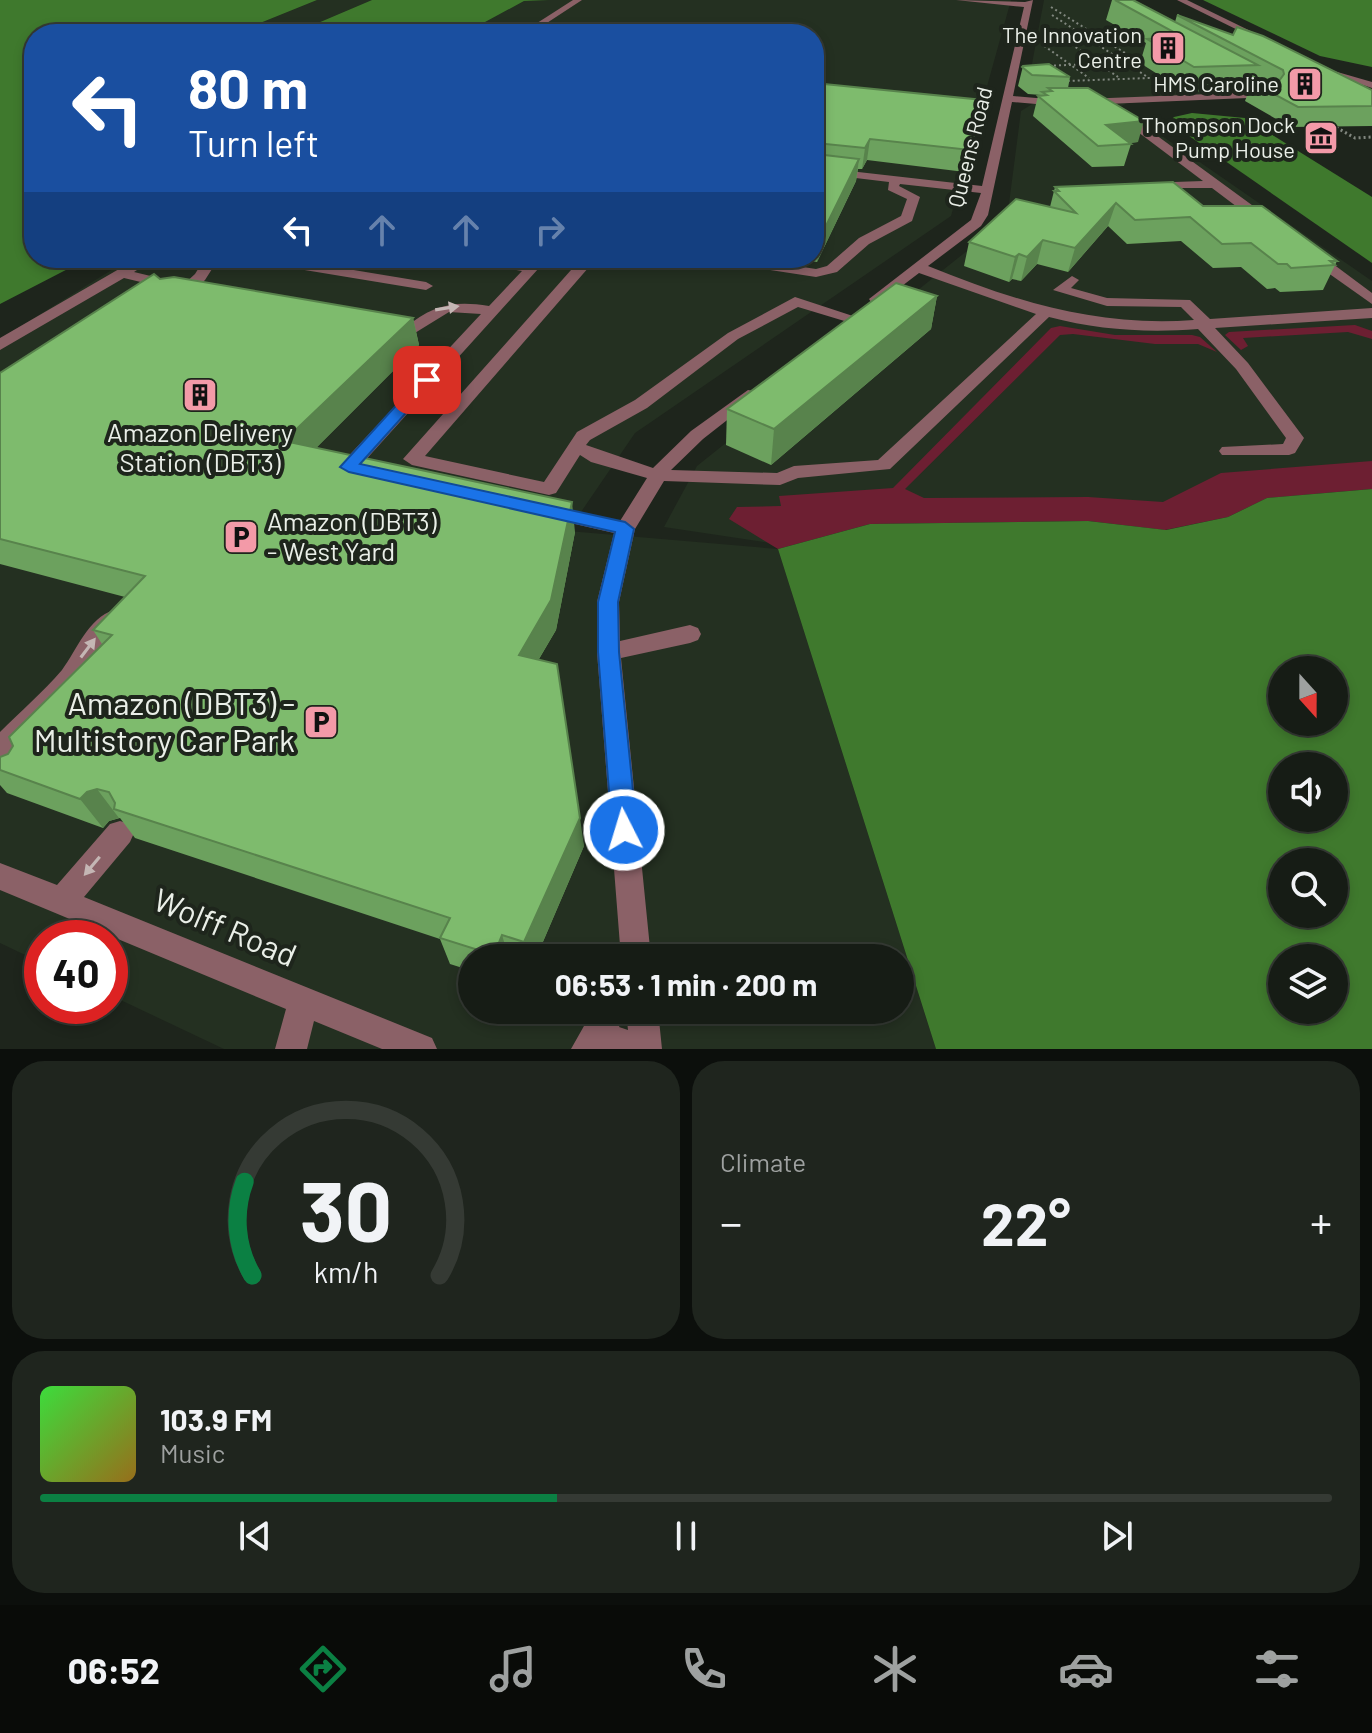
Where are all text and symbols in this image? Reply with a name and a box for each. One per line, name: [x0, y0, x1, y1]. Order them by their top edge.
place label: The Innovation Centre: [1002, 21, 1142, 72]
building icon: The Innovation Centre: [1149, 29, 1187, 67]
text: 80 m: [188, 53, 308, 120]
icon: left: [56, 56, 160, 160]
building icon: HMS Caroline: [1286, 65, 1324, 103]
place label: HMS Caroline: [1153, 70, 1279, 96]
street label: Queens Road: [941, 84, 997, 210]
place label: Thompson Dock Pump House: [1142, 111, 1295, 162]
museum icon: Thompson Dock Pump House: [1302, 119, 1340, 157]
text: Turn left: [188, 121, 319, 164]
icon: left: [276, 208, 320, 252]
icon: ahead: [360, 208, 404, 252]
icon: ahead: [444, 208, 488, 252]
icon: right: [528, 208, 572, 252]
one-way arrow: [434, 301, 459, 314]
pin: [393, 346, 461, 414]
icon: arrive: [405, 358, 449, 402]
building icon: Amazon Delivery Station (DBT3): [181, 376, 219, 414]
place label: Amazon Delivery Station (DBT3): [107, 416, 293, 477]
place label: Amazon (DBT3) - West Yard: [267, 505, 437, 566]
parking icon: Amazon (DBT3) - West Yard: [222, 518, 260, 556]
one-way arrow: [79, 638, 95, 659]
north arrow: [1268, 656, 1348, 736]
map controls: [1268, 656, 1348, 1024]
place label: Amazon (DBT3) - Multistory Car Park: [34, 683, 295, 758]
parking icon: Amazon (DBT3) - Multistory Car Park: [302, 703, 340, 741]
button: sound: [1268, 752, 1348, 832]
position arrow: [582, 788, 666, 872]
button: search: [1268, 848, 1348, 928]
one-way arrow: [84, 856, 101, 876]
street label: Wolff Road: [149, 879, 303, 973]
speed limit sign: 40: [24, 920, 128, 1024]
button: layers: [1268, 944, 1348, 1024]
text: 06:53 · 1 min · 200 m: [555, 966, 817, 1002]
text: Climate: [720, 1146, 806, 1177]
text: 30: [300, 1159, 392, 1259]
text: 22°: [981, 1186, 1071, 1258]
text: −: [720, 1195, 742, 1248]
text: +: [1310, 1195, 1332, 1248]
text: km/h: [314, 1254, 378, 1289]
text: 103.9 FM: [160, 1401, 272, 1437]
text: Music: [160, 1437, 225, 1468]
icon: previous: [233, 1514, 277, 1558]
icon: pause: [664, 1514, 708, 1558]
icon: next: [1095, 1514, 1139, 1558]
icon: directions: [295, 1641, 351, 1697]
icon: music: [485, 1641, 541, 1697]
icon: phone: [676, 1641, 732, 1697]
icon: climate: [867, 1641, 923, 1697]
icon: car: [1058, 1641, 1114, 1697]
icon: filters: [1249, 1641, 1305, 1697]
text: 06:52: [67, 1648, 160, 1691]

